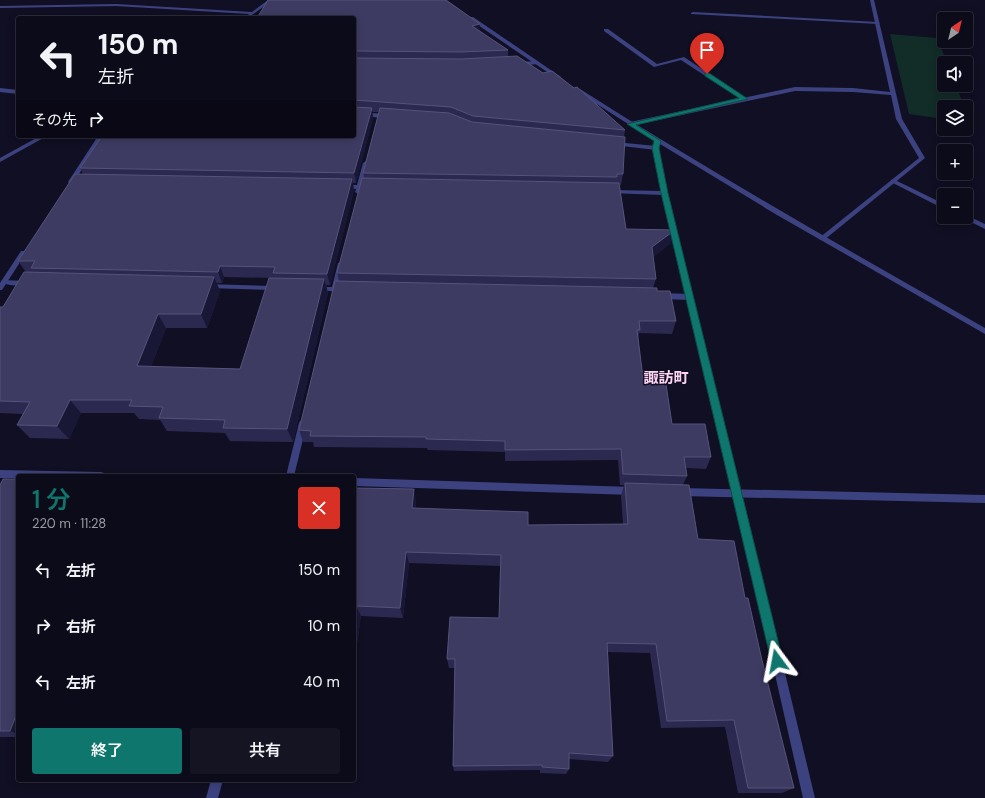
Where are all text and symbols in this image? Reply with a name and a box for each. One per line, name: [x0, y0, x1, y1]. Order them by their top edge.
north arrow: [937, 12, 973, 48]
map controls: [937, 12, 973, 224]
text: 150 m: [98, 26, 178, 63]
icon: left: [32, 32, 84, 84]
pin: [690, 33, 724, 74]
icon: arrive: [696, 39, 718, 61]
button: sound: [937, 56, 973, 92]
text: 左折: [98, 65, 134, 89]
button: layers: [937, 100, 973, 136]
icon: right: [85, 108, 107, 130]
text: その先: [32, 110, 77, 130]
button: +: [937, 144, 973, 180]
button: −: [937, 188, 973, 224]
district label: 諏訪町: [643, 368, 689, 388]
text: 1 分: [32, 484, 70, 515]
button: close: [298, 487, 340, 529]
text: 220 m · 11:28: [32, 515, 106, 532]
icon: left: [32, 559, 54, 581]
text: 150 m: [299, 560, 340, 580]
text: 左折: [66, 561, 96, 581]
icon: right: [32, 615, 54, 637]
text: 10 m: [308, 616, 340, 636]
text: 右折: [66, 617, 96, 637]
position arrow: [756, 640, 798, 682]
icon: left: [32, 671, 54, 693]
text: 40 m: [303, 672, 340, 692]
text: 左折: [66, 673, 96, 693]
button: 終了: [32, 728, 182, 774]
button: 共有: [190, 728, 340, 774]

